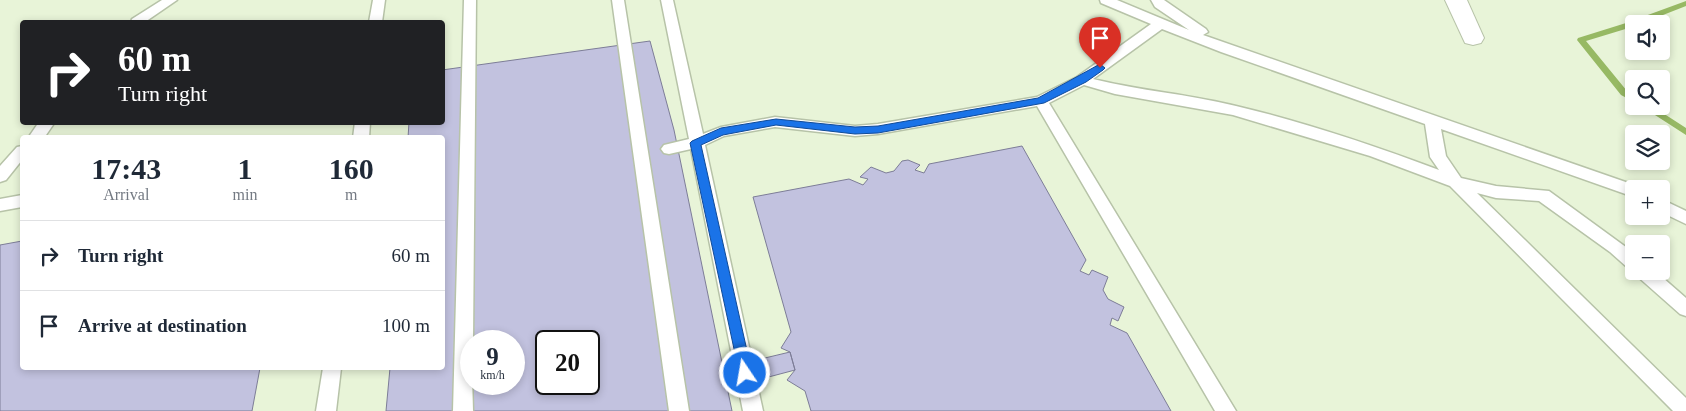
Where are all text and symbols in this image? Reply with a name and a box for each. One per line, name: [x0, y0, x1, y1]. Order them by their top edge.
map controls: [1625, 15, 1670, 280]
button: sound: [1625, 15, 1670, 60]
pin: [1079, 17, 1121, 68]
icon: arrive: [1086, 24, 1114, 52]
icon: right: [35, 40, 100, 105]
text: 60 m: [118, 40, 191, 79]
button: search: [1625, 70, 1670, 115]
text: Turn right: [118, 81, 207, 106]
button: layers: [1625, 125, 1670, 170]
text: 17:43: [91, 152, 161, 185]
text: 1: [237, 152, 252, 185]
text: 160: [329, 152, 374, 185]
button: +: [1625, 180, 1670, 225]
text: Arrival: [103, 186, 149, 203]
text: min: [233, 186, 257, 203]
text: m: [345, 186, 357, 203]
button: −: [1625, 235, 1670, 280]
icon: right: [35, 242, 63, 270]
text: Turn right: [78, 245, 163, 266]
text: 60 m: [391, 245, 430, 266]
icon: arrive: [35, 312, 63, 340]
text: Arrive at destination: [78, 315, 247, 336]
text: 100 m: [382, 315, 430, 336]
speed limit sign: 20: [535, 330, 600, 395]
text: 9: [486, 343, 499, 370]
position arrow: [718, 346, 770, 398]
text: km/h: [480, 368, 505, 382]

